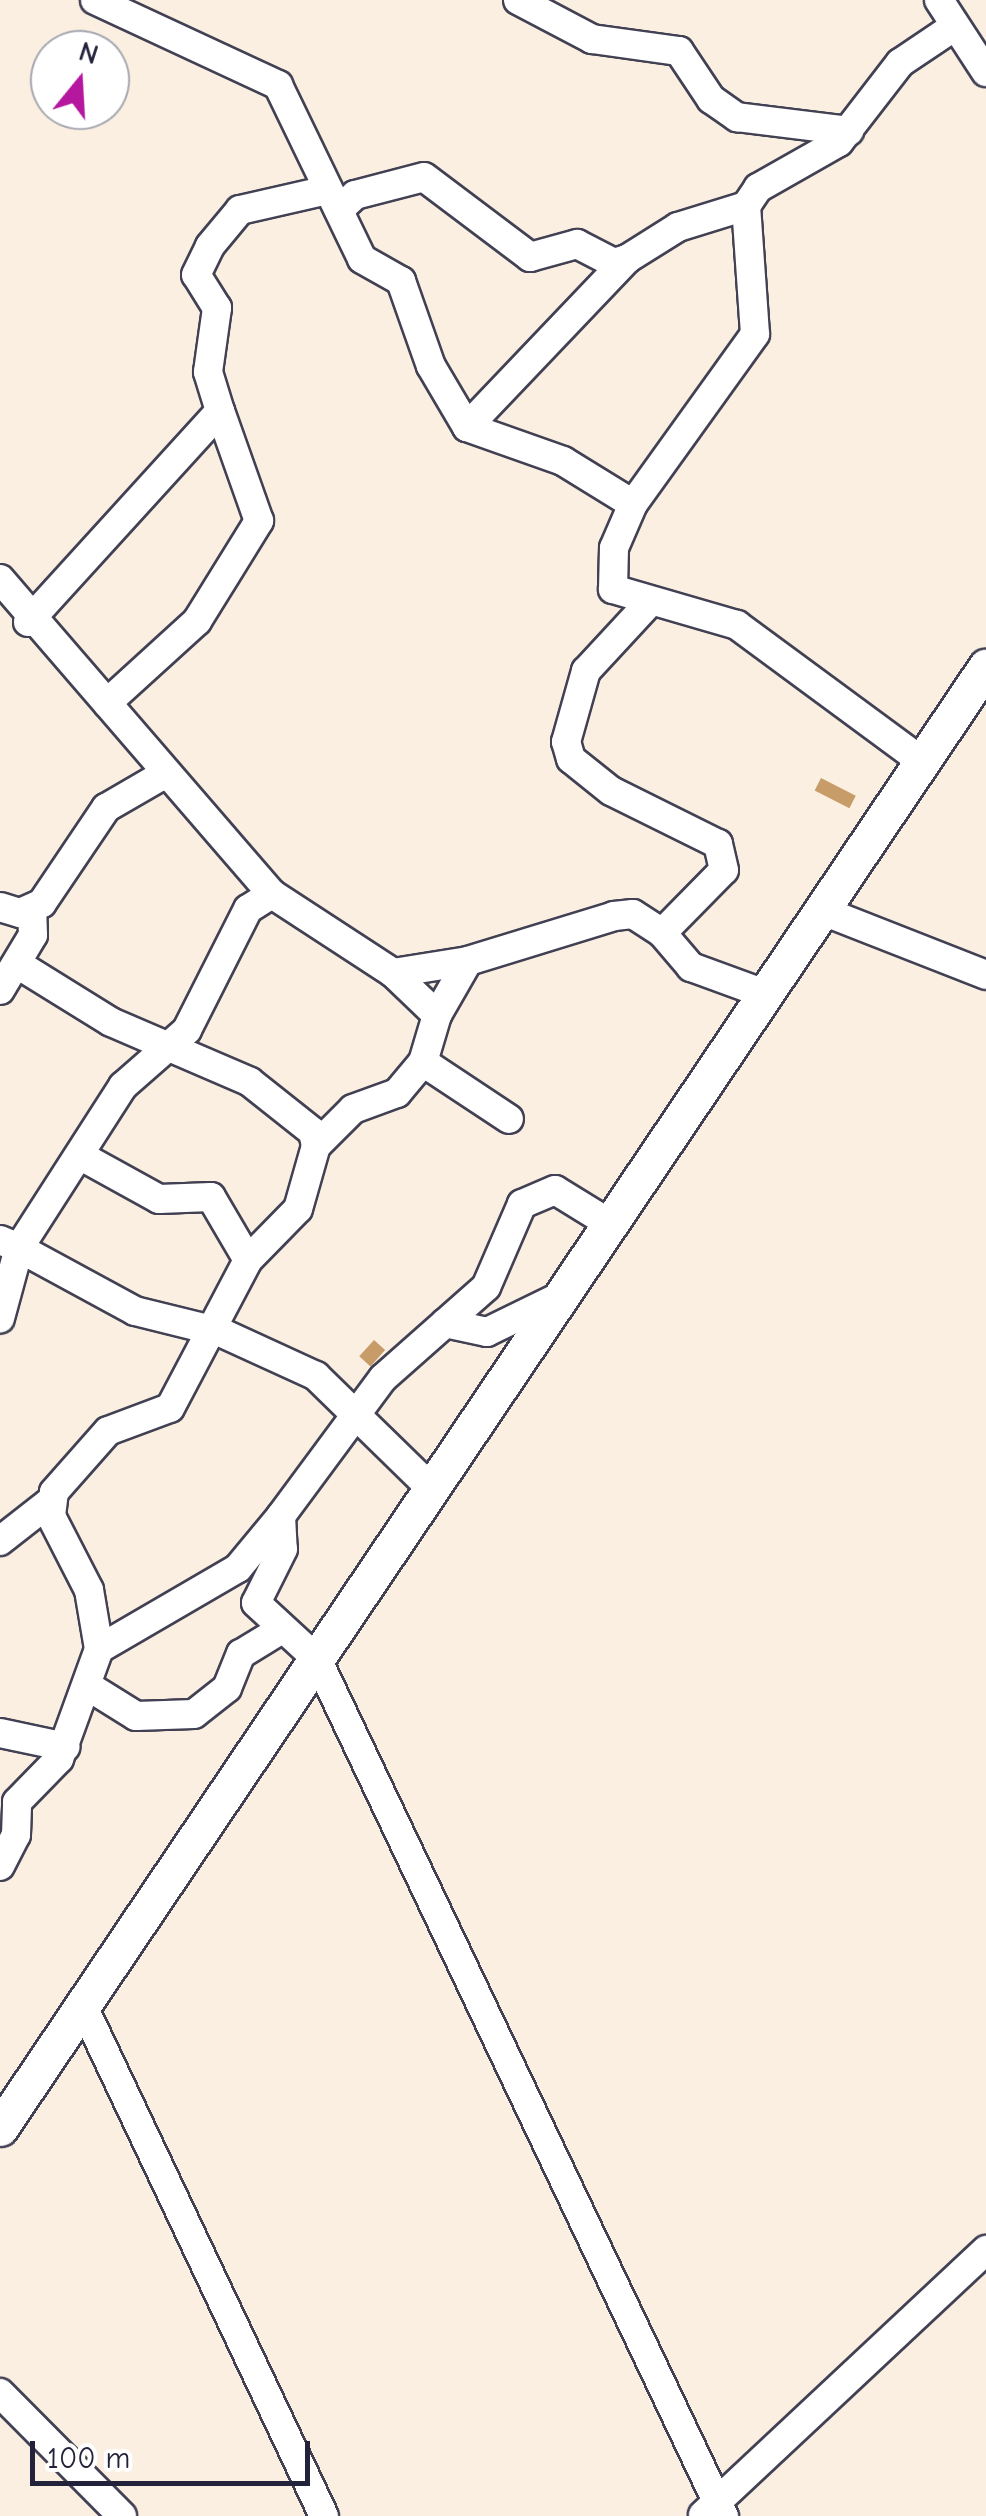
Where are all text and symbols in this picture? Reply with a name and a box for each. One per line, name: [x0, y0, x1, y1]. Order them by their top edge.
north arrow: [30, 30, 130, 130]
text: N: [75, 35, 102, 71]
scale bar: [35, 2421, 315, 2483]
text: 100 m: [47, 2441, 130, 2476]

